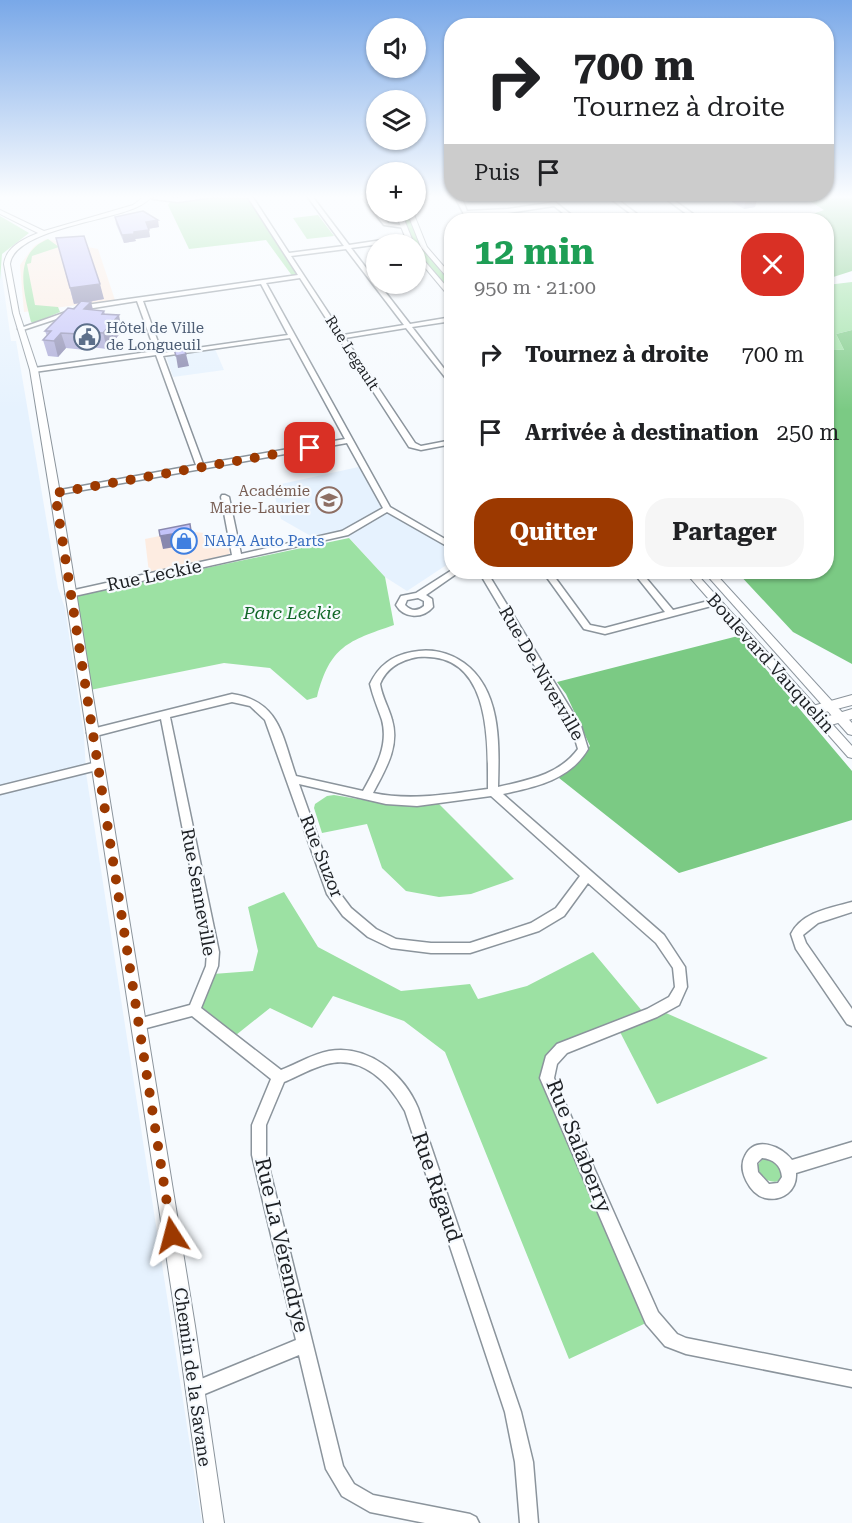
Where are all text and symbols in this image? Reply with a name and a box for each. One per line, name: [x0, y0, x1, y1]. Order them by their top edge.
map controls: [366, 18, 426, 294]
button: sound: [366, 18, 426, 78]
text: 700 m: [573, 41, 695, 90]
icon: right: [474, 42, 552, 120]
button: layers: [366, 90, 426, 150]
text: Tournez à droite: [573, 91, 785, 123]
icon: arrive: [532, 156, 565, 189]
text: Puis: [474, 160, 520, 185]
button: +: [366, 162, 426, 222]
text: 12 min: [474, 231, 594, 273]
button: close: [741, 233, 804, 296]
button: −: [366, 234, 426, 294]
text: 950 m · 21:00: [474, 275, 596, 299]
street label: Rue Legault: [321, 312, 383, 394]
place label: Hôtel de Ville de Longueuil: [106, 319, 204, 354]
public building icon: Hôtel de Ville de Longueuil: [72, 322, 102, 352]
icon: right: [474, 338, 507, 371]
text: Tournez à droite: [525, 342, 709, 367]
text: 700 m: [741, 342, 804, 367]
icon: arrive: [474, 416, 507, 449]
text: Arrivée à destination: [525, 420, 759, 445]
text: 250 m: [777, 420, 839, 445]
pin: [284, 422, 335, 473]
icon: arrive: [293, 431, 326, 464]
place label: Académie Marie-Laurier: [210, 482, 310, 517]
school or university icon: Académie Marie-Laurier: [314, 485, 344, 515]
button: Quitter: [474, 498, 633, 567]
button: Partager: [645, 498, 804, 567]
shop icon: NAPA Auto Parts: [169, 526, 199, 556]
place label: NAPA Auto Parts: [204, 532, 324, 550]
street label: Rue Leckie: [105, 555, 203, 595]
street label: Boulevard Vauquelin: [703, 589, 839, 737]
park label: Parc Leckie: [242, 602, 341, 623]
street label: Rue De Niverville: [495, 602, 589, 744]
street label: Rue Suzor: [296, 812, 348, 900]
street label: Rue Senneville: [177, 827, 221, 958]
street label: Rue Salaberry: [541, 1076, 617, 1217]
street label: Rue Rigaud: [407, 1129, 467, 1246]
street label: Rue La Vérendrye: [250, 1155, 314, 1335]
position arrow: [140, 1203, 204, 1267]
street label: Chemin de la Savane: [170, 1286, 216, 1468]

